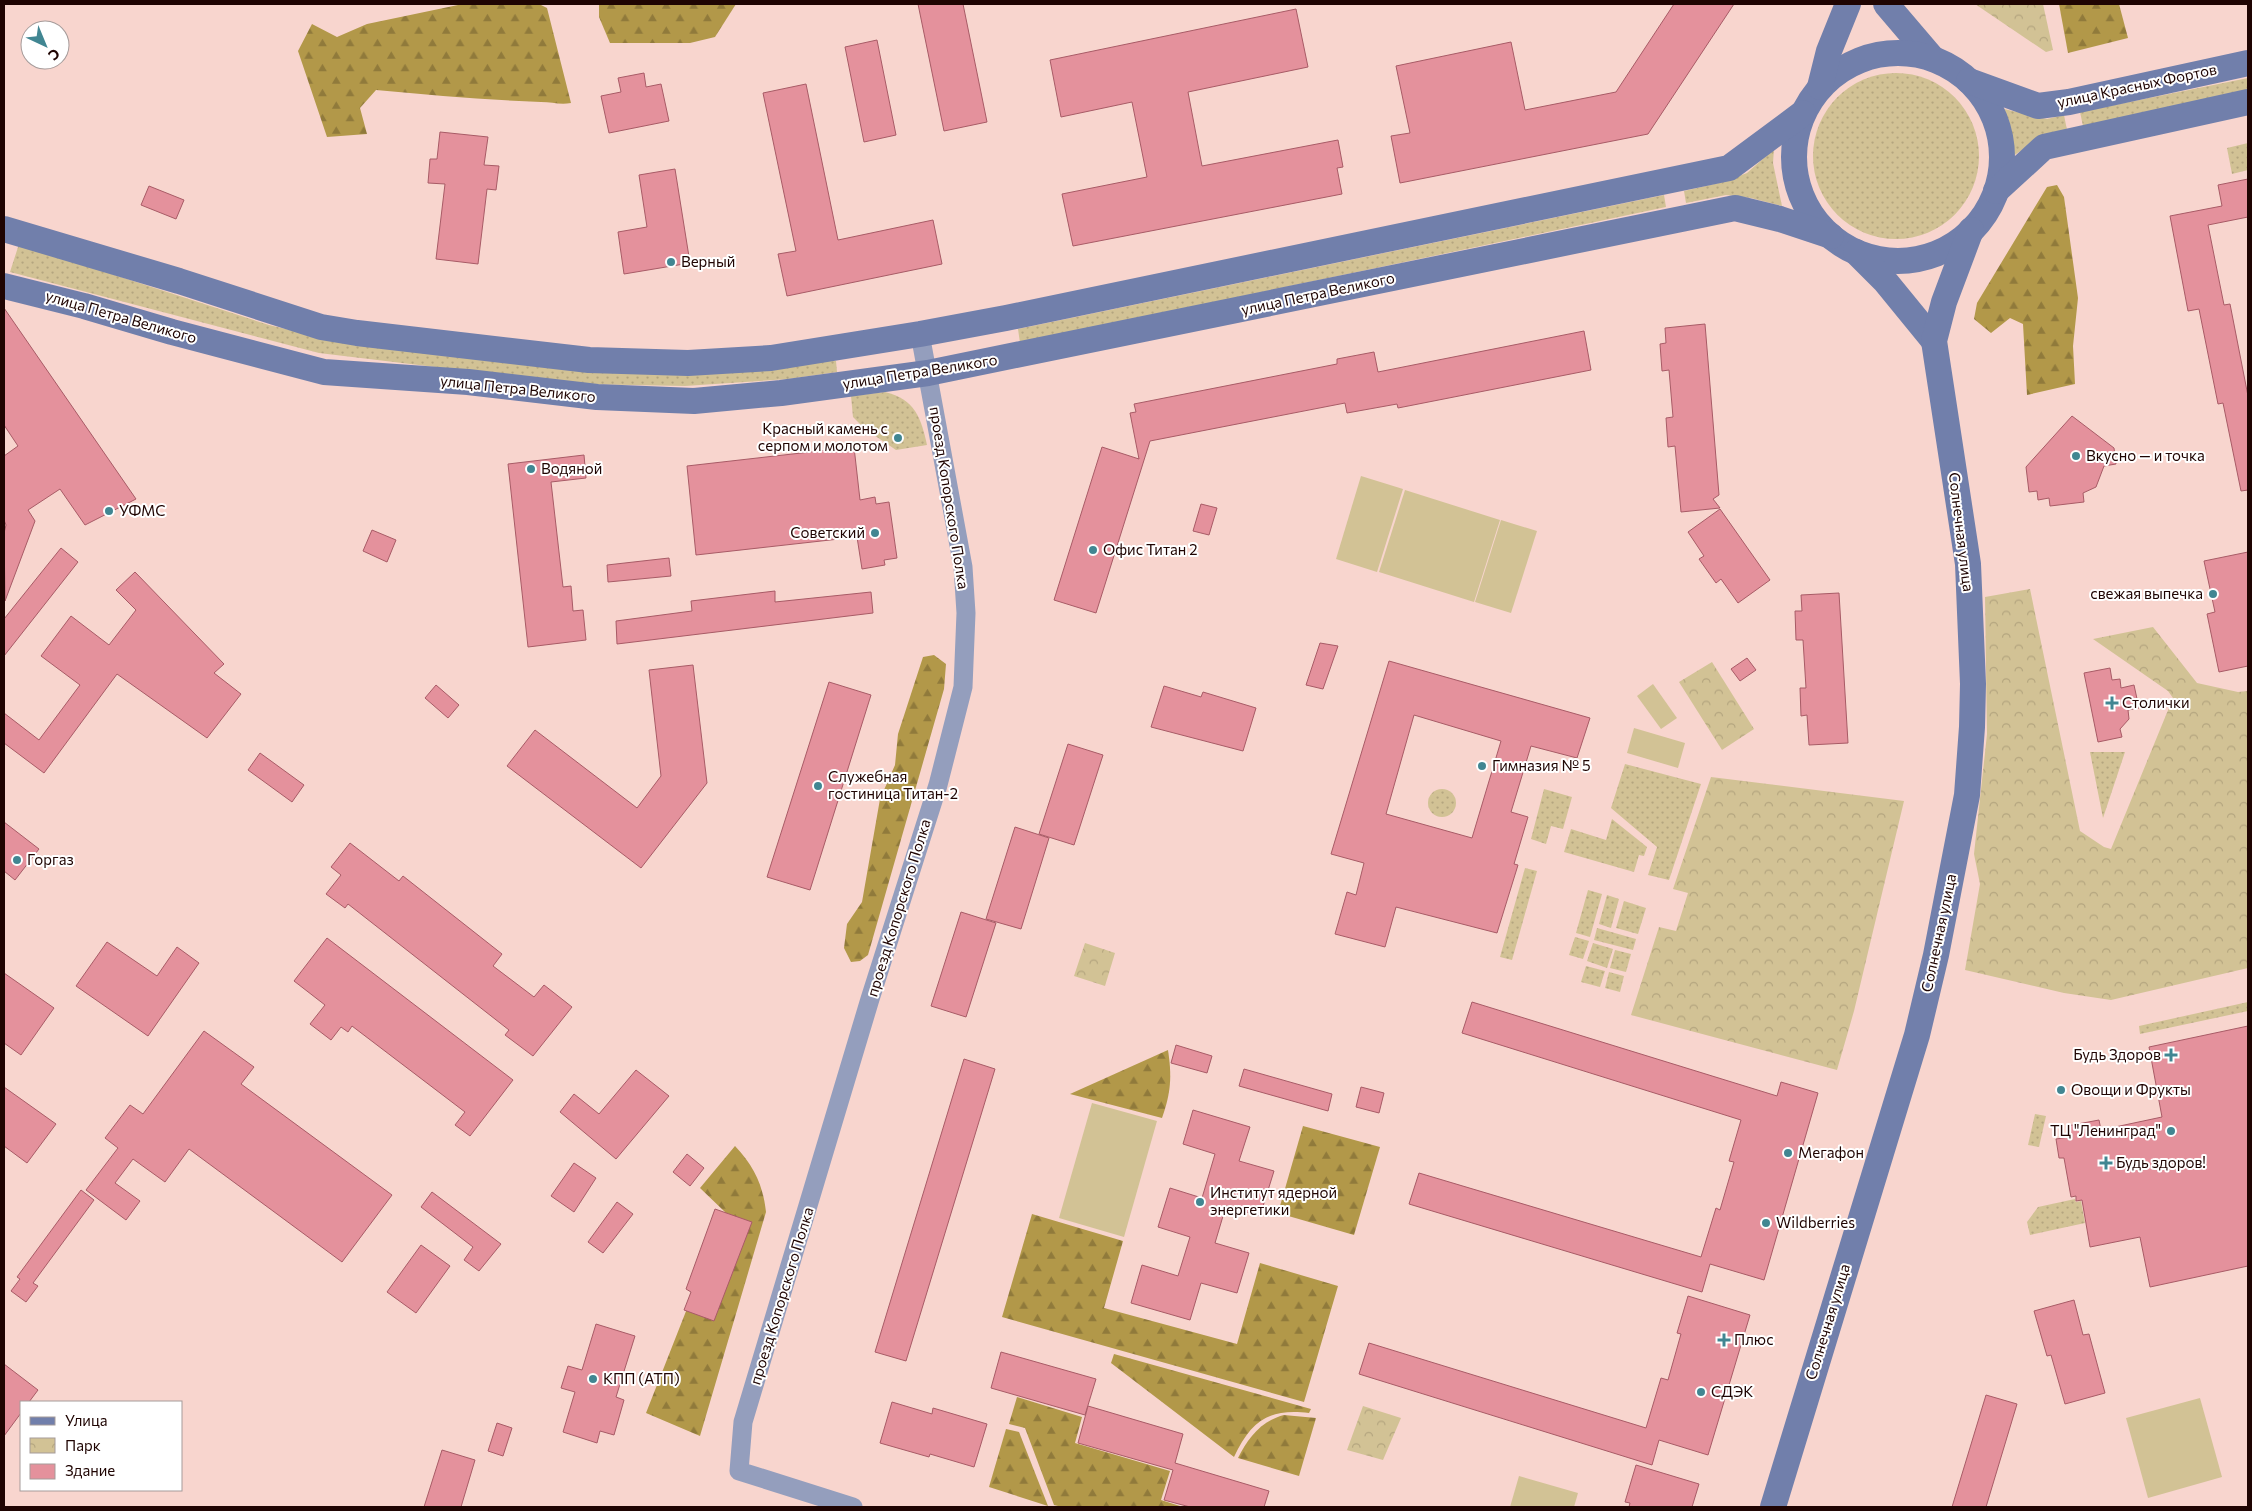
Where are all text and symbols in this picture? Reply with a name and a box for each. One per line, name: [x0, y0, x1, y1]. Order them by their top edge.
north arrow: [20, 20, 70, 70]
text: С: [45, 45, 64, 64]
street label: улица Красных Фортов: [2055, 59, 2218, 111]
place label: Верный: [681, 252, 735, 270]
marker: Верный: [665, 256, 677, 268]
street label: улица Петра Великого: [1239, 268, 1396, 318]
street label: улица Петра Великого: [44, 286, 199, 346]
street label: улица Петра Великого: [841, 350, 999, 392]
street label: улица Петра Великого: [439, 371, 597, 405]
street label: проезд Копорского Полка: [927, 405, 973, 590]
place label: Красный камень с серпом и молотом: [758, 419, 888, 454]
marker: Красный камень с серпом и молотом: [892, 432, 904, 444]
place label: Вкусно — и точка: [2086, 446, 2205, 464]
marker: Вкусно — и точка: [2070, 450, 2082, 462]
place label: Водяной: [541, 459, 602, 477]
marker: Водяной: [525, 463, 537, 475]
street label: Солнечная улица: [1946, 471, 1978, 593]
place label: УФМС: [119, 501, 165, 519]
marker: УФМС: [103, 505, 115, 517]
place label: Советский: [790, 523, 865, 541]
marker: Советский: [869, 527, 881, 539]
place label: Офис Титан 2: [1103, 540, 1198, 558]
marker: Офис Титан 2: [1087, 544, 1099, 556]
place label: свежая выпечка: [2090, 584, 2203, 602]
marker: свежая выпечка: [2207, 588, 2219, 600]
place label: Столички: [2122, 693, 2190, 711]
marker: Столички: [2106, 697, 2118, 709]
place label: Гимназия № 5: [1492, 756, 1591, 774]
marker: Гимназия № 5: [1476, 760, 1488, 772]
place label: Служебная гостиница Титан-2: [828, 767, 958, 802]
marker: Служебная гостиница Титан-2: [812, 780, 824, 792]
street label: проезд Копорского Полка: [862, 817, 934, 999]
place label: Горгаз: [27, 850, 74, 868]
marker: Горгаз: [11, 854, 23, 866]
street label: Солнечная улица: [1917, 872, 1959, 994]
place label: Будь Здоров: [2073, 1045, 2161, 1063]
marker: Будь Здоров: [2165, 1049, 2177, 1061]
place label: Овощи и Фрукты: [2071, 1080, 2191, 1098]
marker: Овощи и Фрукты: [2055, 1084, 2067, 1096]
place label: ТЦ "Ленинград": [2050, 1121, 2161, 1139]
marker: ТЦ "Ленинград": [2165, 1125, 2177, 1137]
place label: Мегафон: [1798, 1143, 1864, 1161]
marker: Мегафон: [1782, 1147, 1794, 1159]
place label: Будь здоров!: [2116, 1153, 2206, 1171]
marker: Будь здоров!: [2100, 1157, 2112, 1169]
place label: Институт ядерной энергетики: [1210, 1183, 1337, 1218]
marker: Институт ядерной энергетики: [1194, 1196, 1206, 1208]
street label: проезд Копорского Полка: [745, 1205, 817, 1387]
place label: Wildberries: [1776, 1213, 1855, 1231]
marker: Wildberries: [1760, 1217, 1772, 1229]
street label: Солнечная улица: [1801, 1262, 1853, 1382]
place label: Плюс: [1734, 1330, 1774, 1348]
marker: Плюс: [1718, 1334, 1730, 1346]
place label: КПП (АТП): [603, 1369, 680, 1387]
marker: КПП (АТП): [587, 1373, 599, 1385]
place label: СДЭК: [1711, 1382, 1753, 1400]
marker: СДЭК: [1695, 1386, 1707, 1398]
legend: [20, 1401, 182, 1491]
text: Улица: [65, 1411, 107, 1429]
text: Парк: [65, 1436, 101, 1454]
text: Здание: [65, 1461, 115, 1479]

